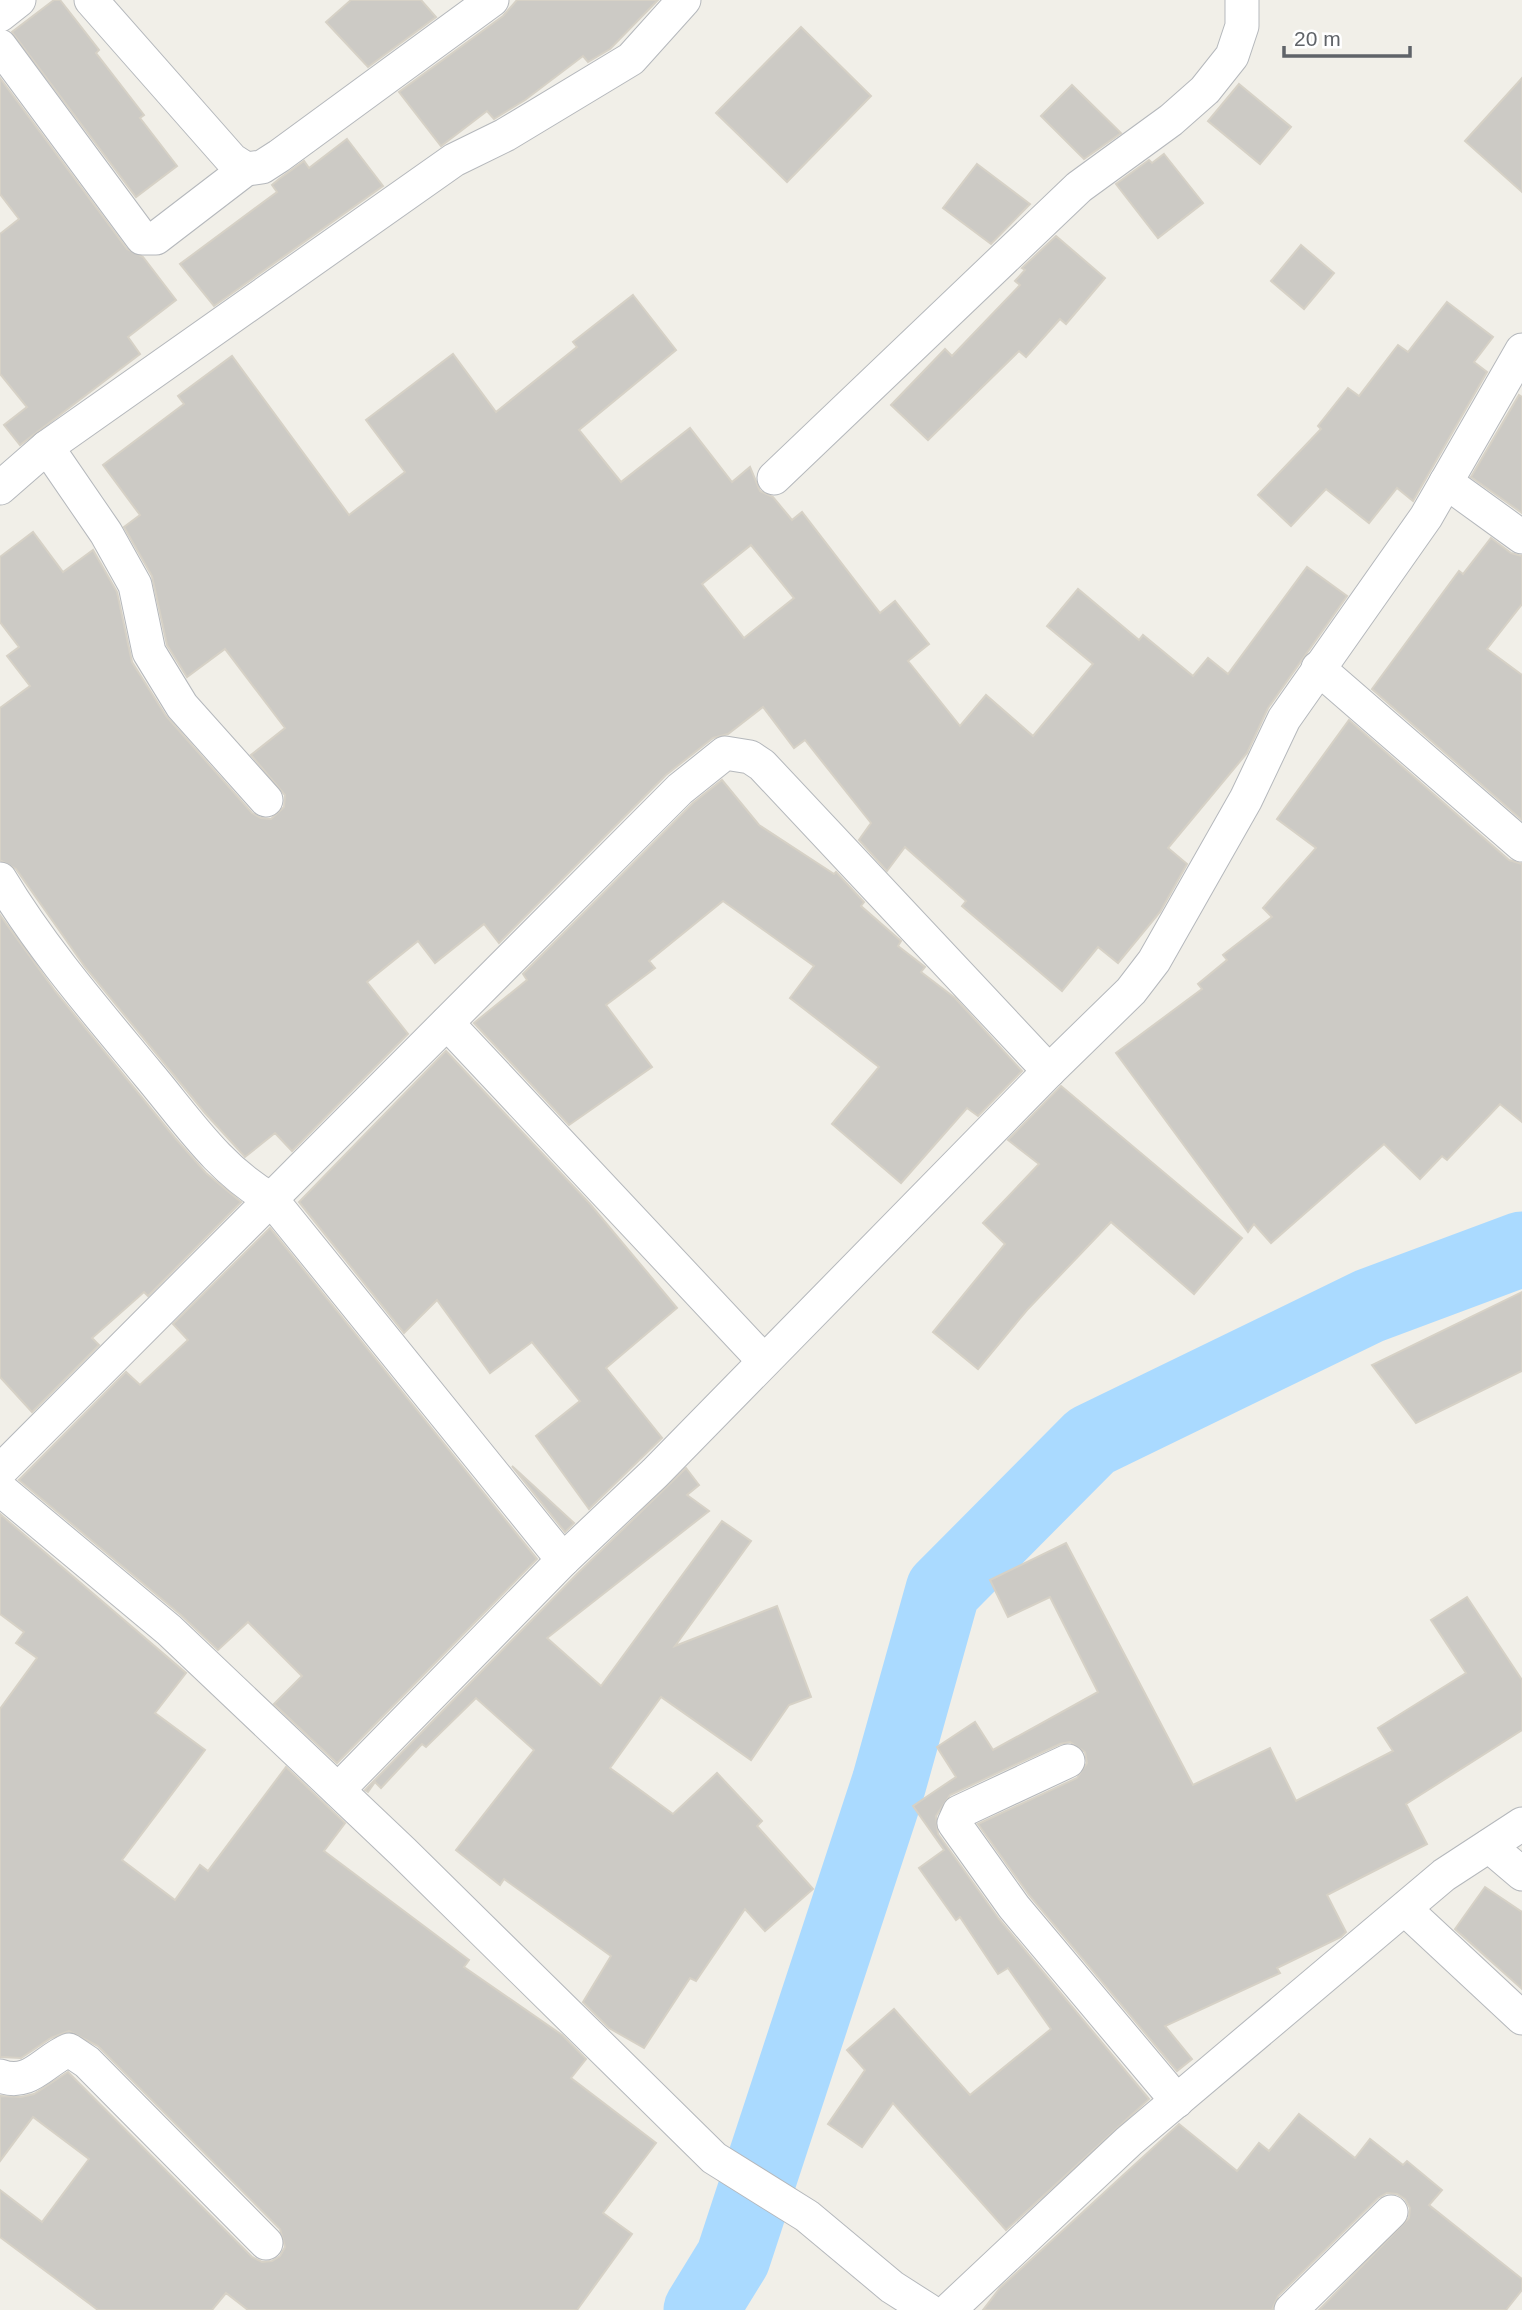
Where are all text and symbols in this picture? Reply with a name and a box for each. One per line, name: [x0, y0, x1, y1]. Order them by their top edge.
scale bar: [1284, 14, 1410, 58]
text: 20 m: [1294, 27, 1341, 50]

